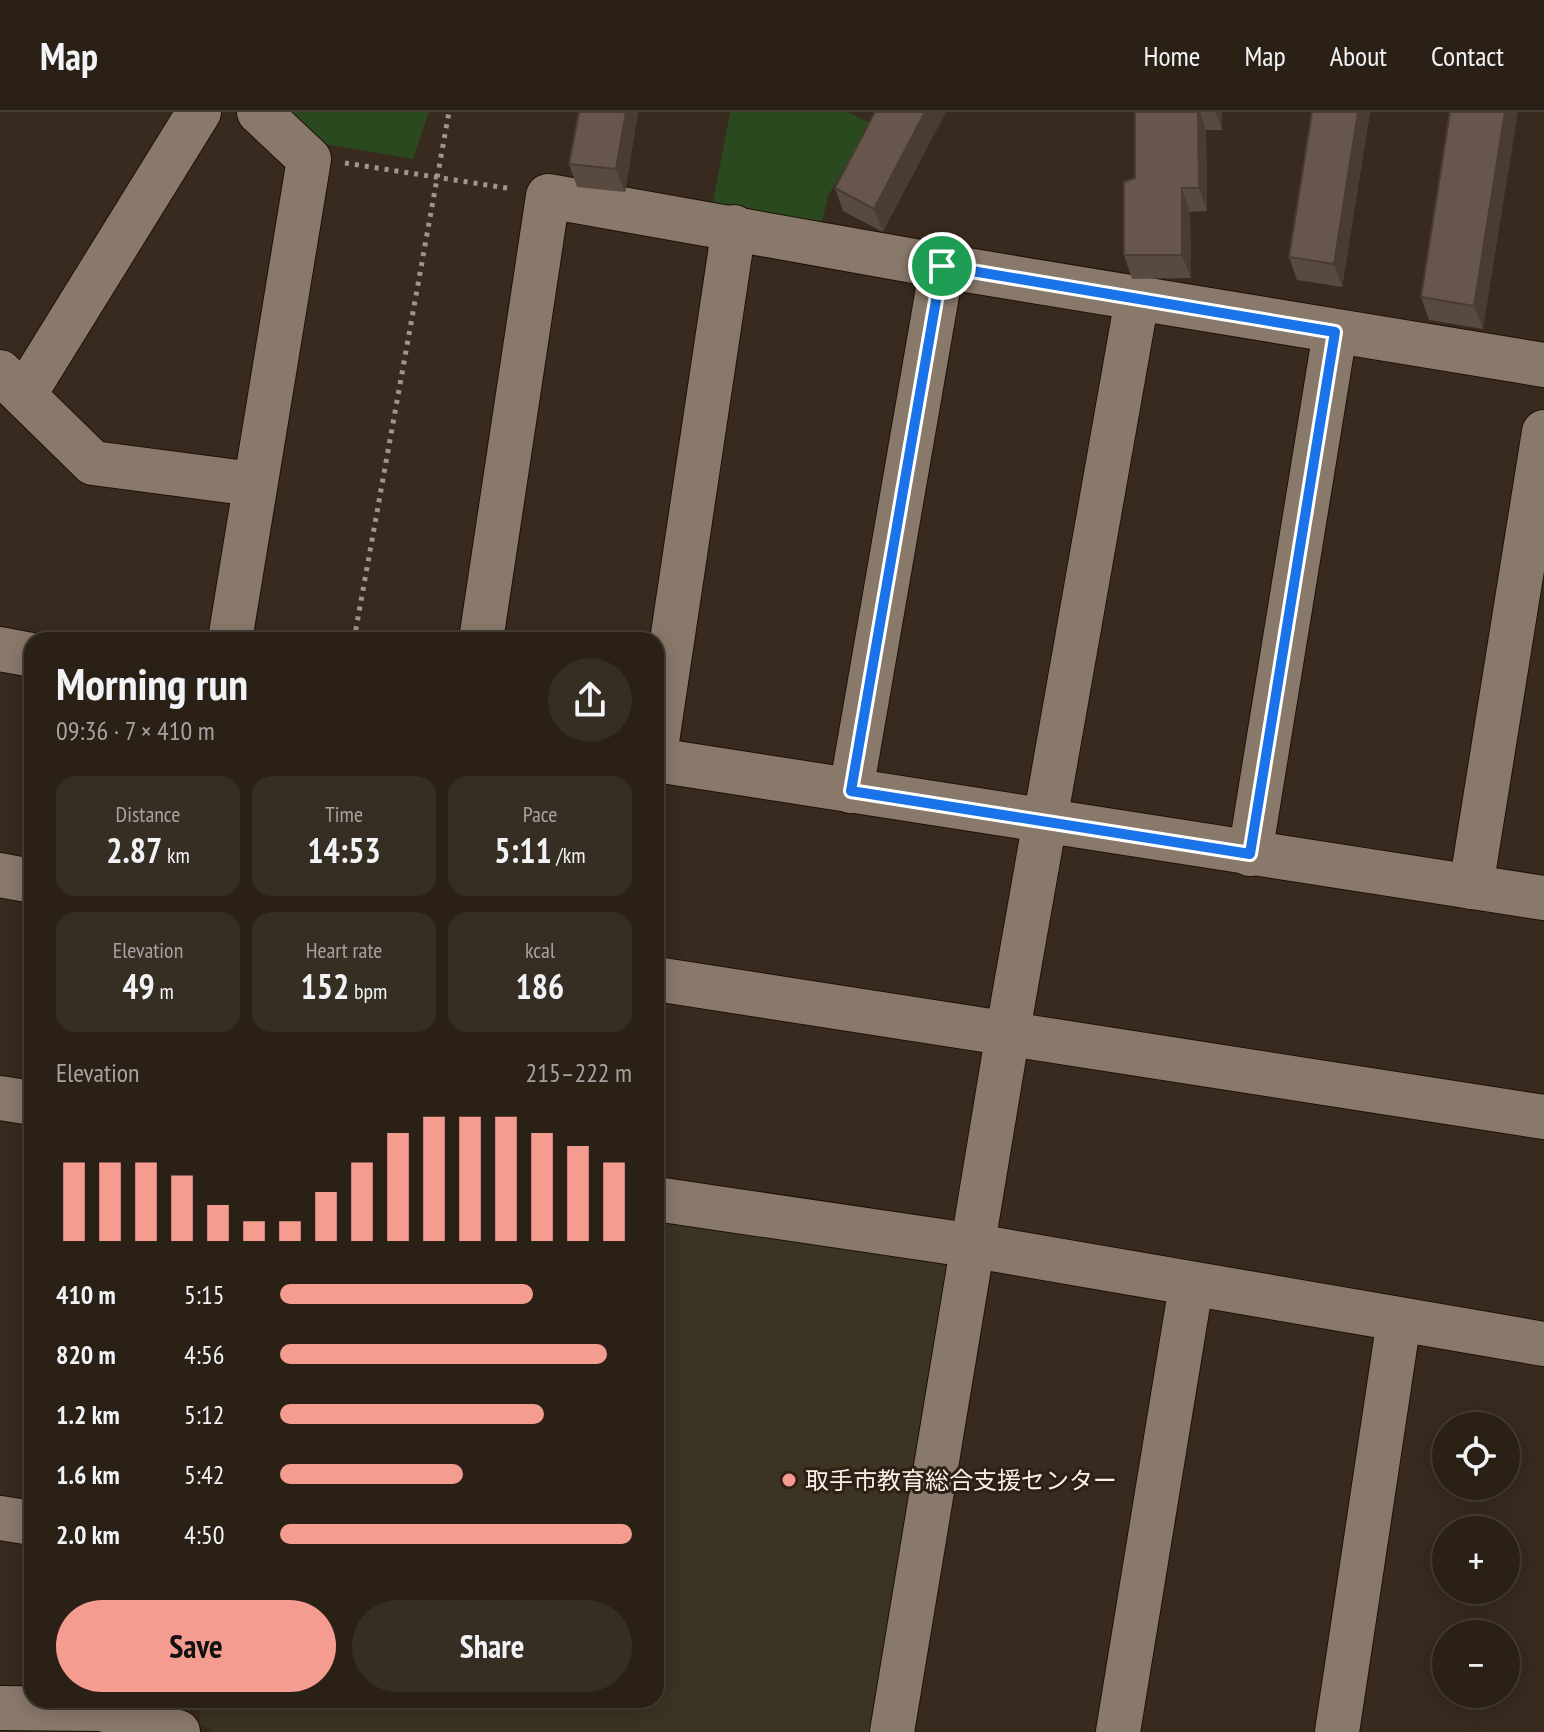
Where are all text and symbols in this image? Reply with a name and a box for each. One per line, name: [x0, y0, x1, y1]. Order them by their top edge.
text: Map: [40, 31, 98, 80]
text: Home: [1144, 37, 1200, 74]
text: Map: [1244, 37, 1286, 74]
text: About: [1330, 37, 1387, 74]
text: Contact: [1431, 37, 1504, 74]
pin: [908, 232, 976, 300]
icon: arrive: [920, 244, 964, 288]
text: Morning run: [56, 655, 248, 712]
button: share: [548, 658, 632, 742]
text: 09:36 · 7 × 410 m: [56, 714, 215, 747]
text: Distance: [116, 800, 180, 828]
text: Time: [325, 800, 363, 828]
text: Pace: [523, 800, 557, 828]
text: 2.87: [106, 828, 162, 872]
text: 14:53: [307, 828, 381, 872]
text: 5:11: [494, 828, 552, 872]
text: km: [162, 841, 190, 869]
text: /km: [552, 841, 586, 869]
text: Elevation: [113, 936, 183, 964]
text: Heart rate: [306, 936, 382, 964]
text: kcal: [525, 936, 555, 964]
text: 49: [122, 964, 155, 1008]
text: 152: [301, 964, 349, 1008]
text: 186: [516, 964, 564, 1008]
text: m: [155, 977, 174, 1005]
text: bpm: [349, 977, 387, 1005]
text: Elevation: [56, 1056, 139, 1089]
text: 215–222 m: [526, 1056, 632, 1089]
text: 410 m: [56, 1278, 116, 1311]
text: 5:15: [184, 1278, 224, 1311]
text: 820 m: [56, 1338, 116, 1371]
text: 4:56: [184, 1338, 224, 1371]
text: 1.2 km: [56, 1398, 120, 1431]
text: 5:12: [184, 1398, 224, 1431]
map controls: [1432, 1412, 1520, 1708]
button: locate: [1432, 1412, 1520, 1500]
text: 1.6 km: [56, 1458, 120, 1491]
text: 5:42: [184, 1458, 224, 1491]
place label: 取手市教育総合支援センター: [805, 1465, 1117, 1496]
marker: 取手市教育総合支援センター: [780, 1471, 798, 1489]
button: +: [1432, 1516, 1520, 1604]
text: 2.0 km: [56, 1518, 120, 1551]
text: 4:50: [184, 1518, 224, 1551]
button: Save: [56, 1600, 336, 1692]
button: Share: [352, 1600, 632, 1692]
button: −: [1432, 1620, 1520, 1708]

